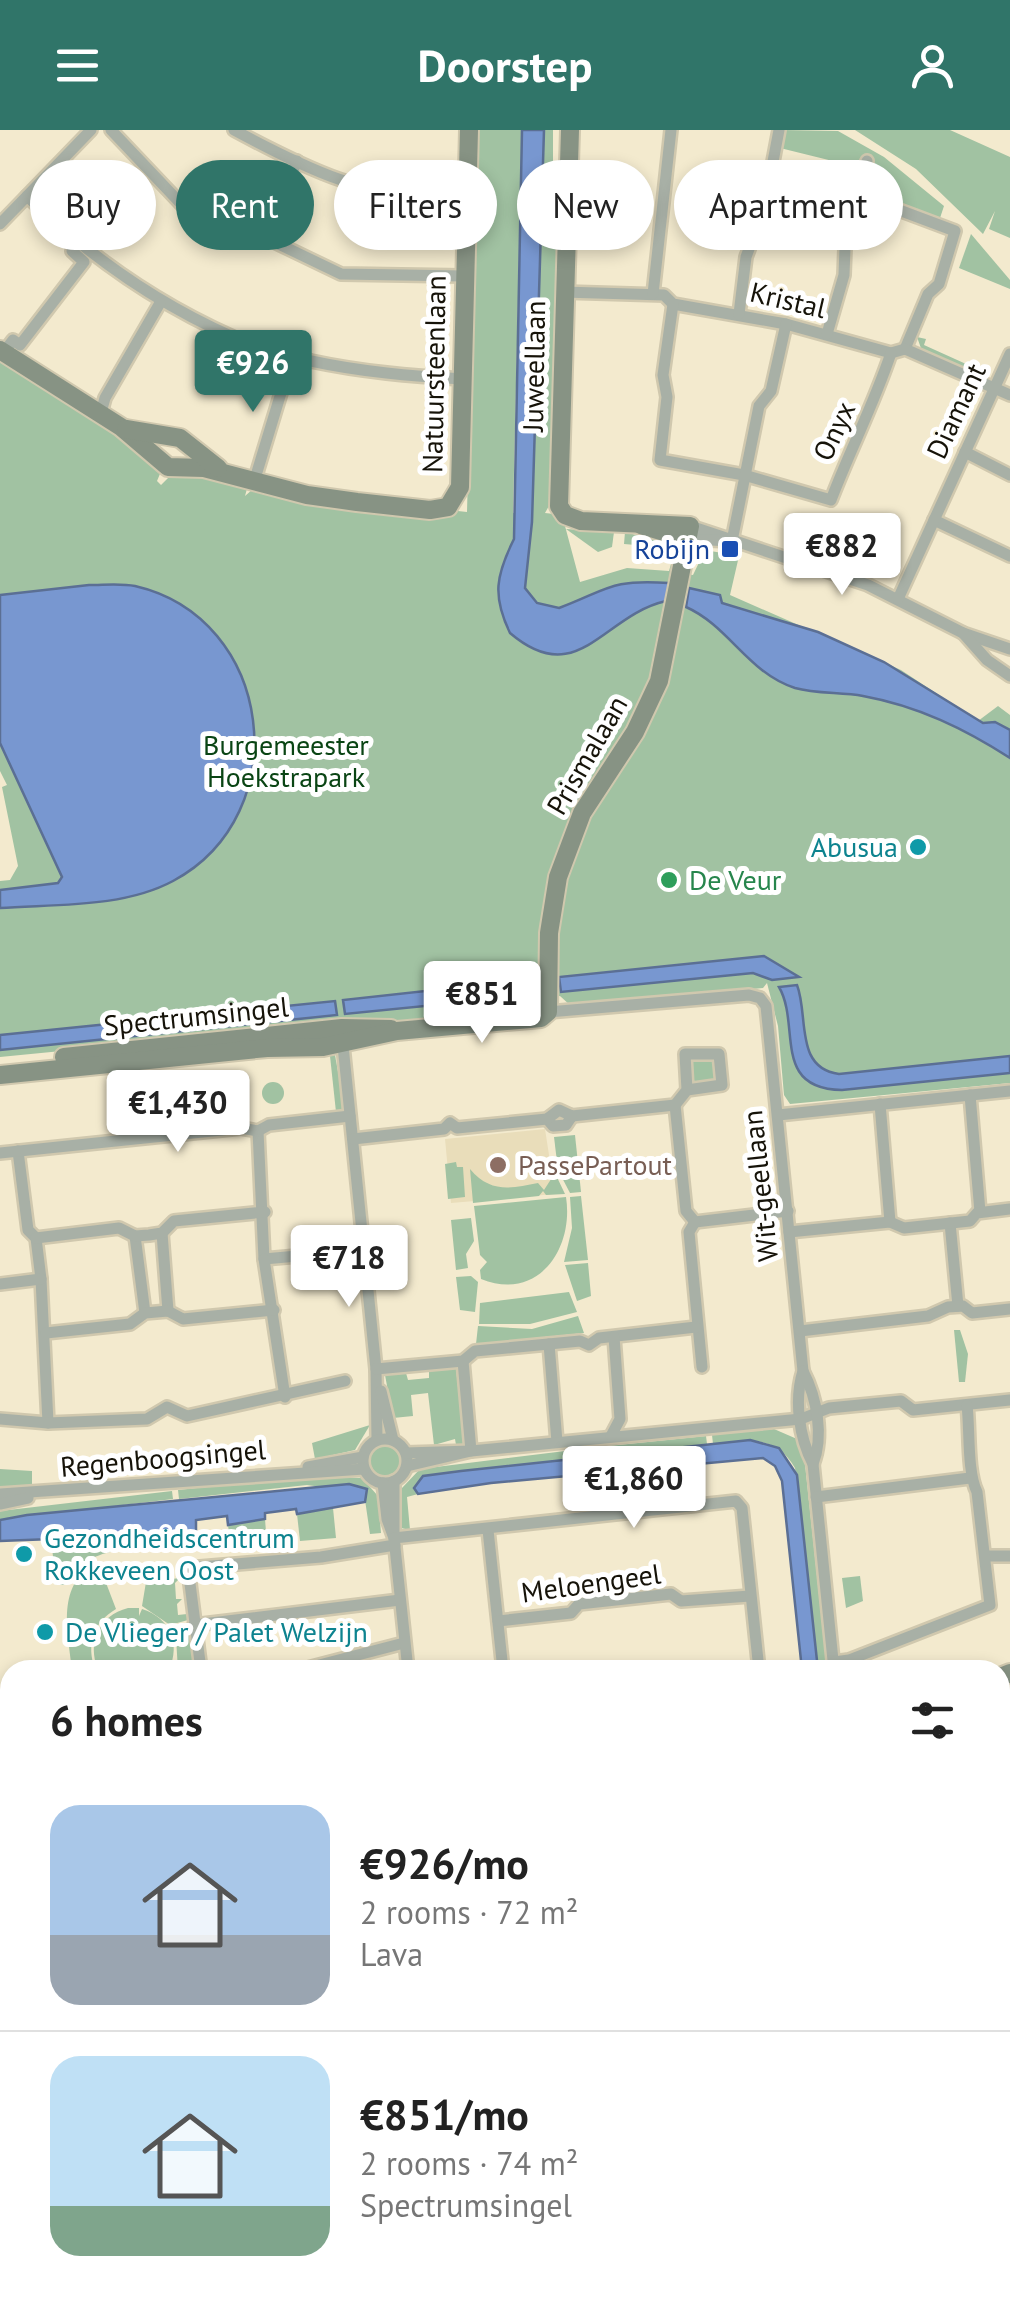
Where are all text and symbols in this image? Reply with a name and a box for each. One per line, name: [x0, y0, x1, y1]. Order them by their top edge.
text: Doorstep: [418, 36, 592, 94]
icon: menu: [50, 38, 105, 93]
icon: person: [905, 38, 960, 93]
chip: Buy: [30, 160, 156, 250]
chip: Rent: [176, 160, 314, 250]
chip: Filters: [334, 160, 497, 250]
chip: New: [517, 160, 654, 250]
chip: Apartment: [674, 160, 903, 250]
street label: Kristal: [747, 273, 830, 326]
street label: Natuursteenlaan: [413, 275, 454, 473]
street label: Juweellaan: [514, 300, 553, 433]
pin: €926: [194, 330, 312, 415]
text: €926: [217, 341, 289, 383]
street label: Diamant: [917, 357, 994, 464]
street label: Onyx: [804, 395, 863, 467]
pin: €882: [783, 513, 901, 598]
text: €882: [806, 524, 878, 566]
place label: Robijn: [634, 530, 710, 567]
marker: Robijn: [719, 538, 741, 560]
street label: Prismalaan: [538, 689, 635, 821]
park label: Burgemeester Hoekstrapark: [203, 726, 369, 795]
place label: Abusua: [811, 828, 898, 865]
marker: Abusua: [907, 836, 929, 858]
place label: De Veur: [689, 861, 782, 898]
marker: De Veur: [658, 869, 680, 891]
pin: €851: [423, 961, 541, 1046]
text: €851: [446, 972, 518, 1014]
street label: Spectrumsingel: [102, 987, 290, 1044]
pin: €1,430: [97, 1070, 259, 1155]
text: €1,430: [129, 1081, 227, 1123]
street label: Wit-geellaan: [733, 1109, 786, 1264]
place label: PassePartout: [518, 1146, 673, 1183]
marker: PassePartout: [487, 1154, 509, 1176]
pin: €718: [290, 1225, 408, 1310]
text: €718: [313, 1236, 385, 1278]
street label: Regenboogsingel: [59, 1430, 267, 1485]
pin: €1,860: [553, 1446, 715, 1531]
text: €1,860: [585, 1457, 683, 1499]
place label: Gezondheidscentrum Rokkeveen Oost: [44, 1519, 295, 1588]
marker: Gezondheidscentrum Rokkeveen Oost: [13, 1543, 35, 1565]
street label: Meloengeel: [519, 1554, 663, 1611]
place label: De Vlieger / Palet Welzijn: [65, 1613, 368, 1650]
marker: De Vlieger / Palet Welzijn: [34, 1621, 56, 1643]
text: 6 homes: [50, 1693, 203, 1748]
icon: filters: [905, 1693, 960, 1748]
text: €926/mo: [360, 1836, 529, 1891]
icon: home: [130, 1845, 250, 1965]
text: 2 rooms · 72 m²: [360, 1891, 578, 1933]
text: Lava: [360, 1933, 423, 1975]
text: €851/mo: [360, 2087, 529, 2142]
icon: home: [130, 2096, 250, 2216]
text: 2 rooms · 74 m²: [360, 2142, 578, 2184]
text: Spectrumsingel: [360, 2184, 572, 2226]

